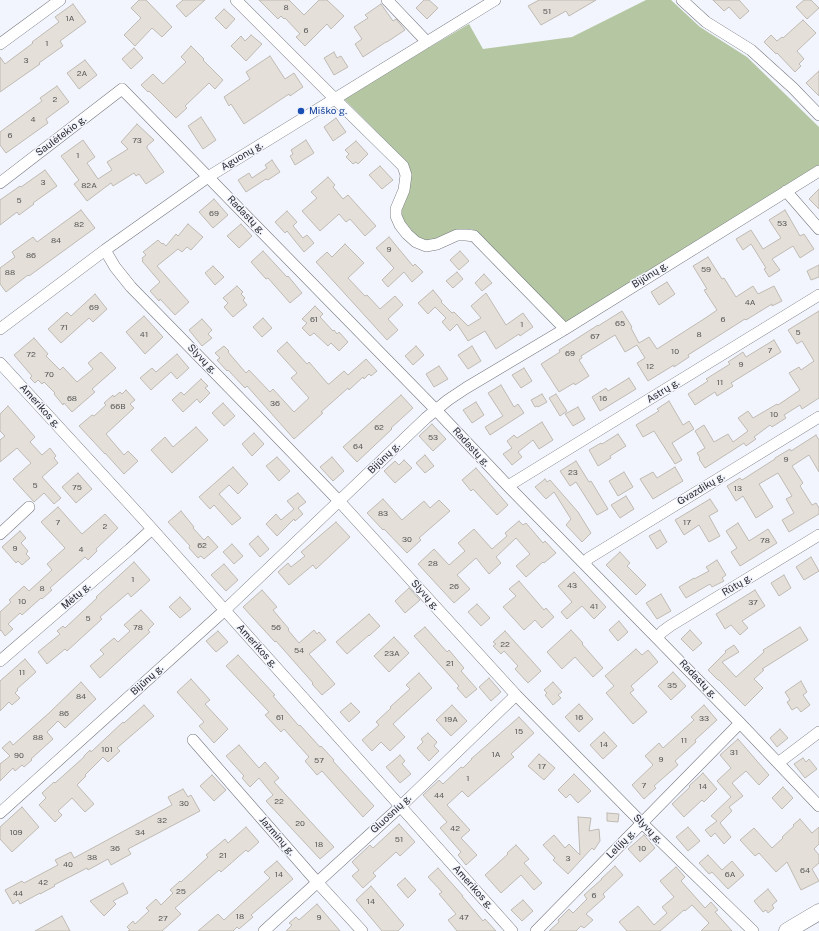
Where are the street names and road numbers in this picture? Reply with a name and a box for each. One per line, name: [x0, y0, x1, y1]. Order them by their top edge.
street label: Saulėtekio g.: [33, 113, 89, 159]
street label: Aguonų g.: [219, 139, 265, 173]
street label: Radastų g.: [225, 193, 267, 237]
street label: Bijūnų g.: [630, 259, 670, 291]
street label: Slyvų g.: [185, 342, 219, 376]
street label: Astrų g.: [644, 376, 682, 406]
street label: Amerikos g.: [17, 382, 63, 430]
street label: Radastų g.: [450, 425, 492, 469]
street label: Bijūnų g.: [365, 440, 403, 476]
street label: Gvazdikų g.: [675, 470, 727, 508]
street label: Rūtų g.: [720, 571, 754, 599]
street label: Slyvų g.: [408, 577, 442, 613]
street label: Mėtų g.: [59, 580, 93, 612]
street label: Amerikos g.: [234, 622, 280, 670]
street label: Radastų g.: [677, 657, 719, 701]
street label: Bijūnų g.: [128, 662, 166, 698]
street label: Gluosnių g.: [368, 792, 414, 836]
street label: Slyvų g.: [631, 812, 665, 846]
street label: Jazminų g.: [257, 814, 297, 858]
street label: Lelijų g.: [604, 827, 638, 861]
street label: Amerikos g.: [450, 863, 496, 911]

